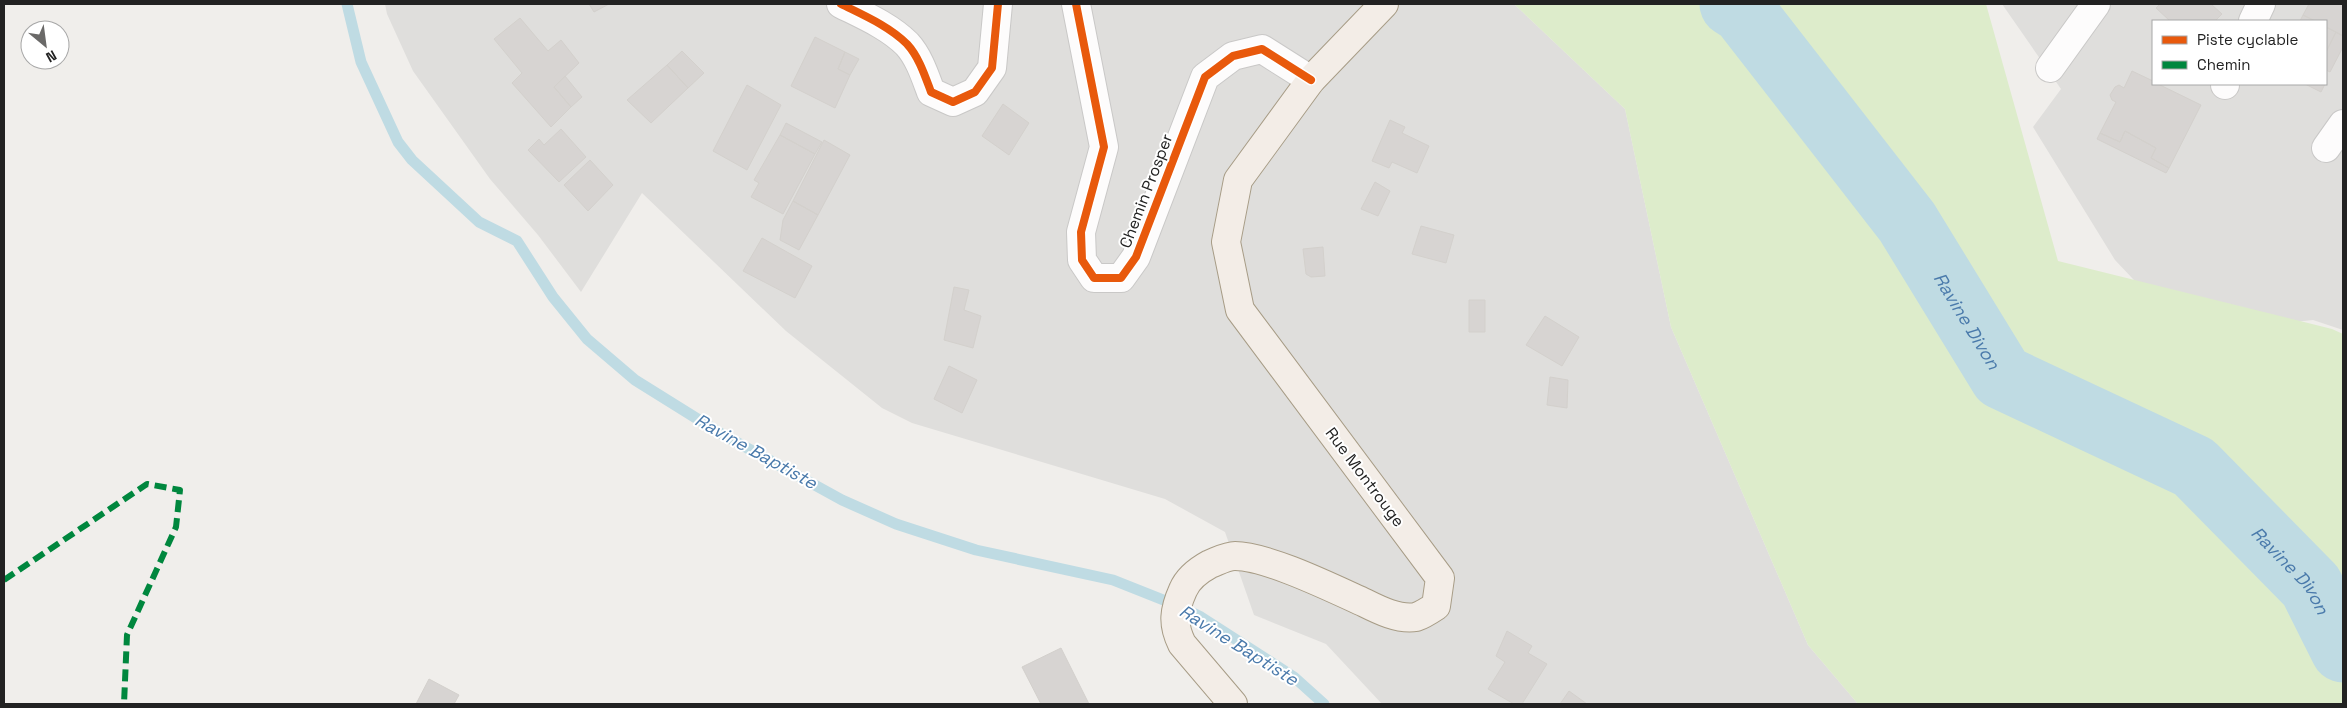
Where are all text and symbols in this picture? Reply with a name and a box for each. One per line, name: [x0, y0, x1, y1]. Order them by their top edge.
north arrow: [20, 20, 70, 70]
legend: [2152, 20, 2327, 85]
text: Piste cyclable: [2197, 30, 2299, 49]
text: N: [43, 46, 60, 67]
text: Chemin: [2197, 55, 2250, 74]
street label: Chemin Prosper: [1115, 131, 1177, 251]
water label: Ravine Divon: [1929, 268, 2006, 374]
water label: Ravine Baptiste: [691, 408, 822, 495]
street label: Rue Montrouge: [1321, 423, 1409, 531]
water label: Ravine Divon: [2247, 521, 2335, 619]
water label: Ravine Baptiste: [1175, 599, 1304, 691]

